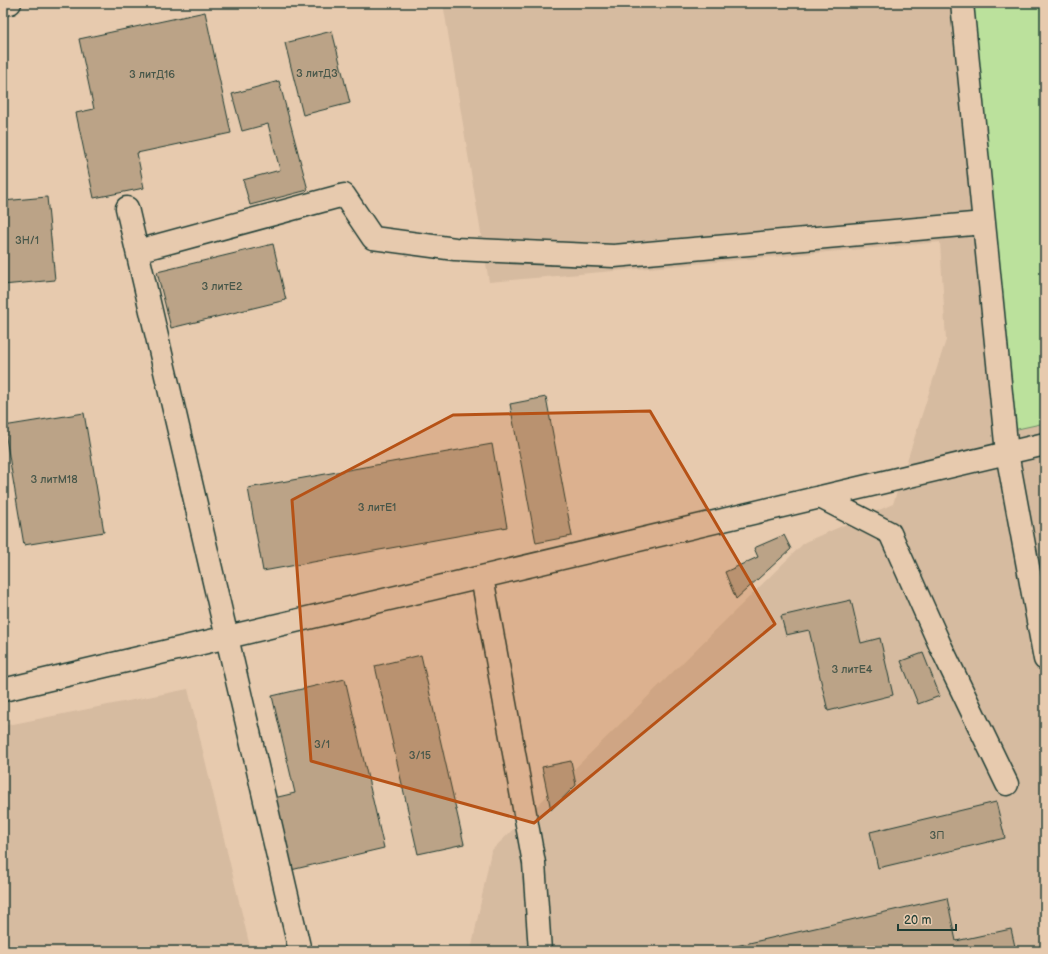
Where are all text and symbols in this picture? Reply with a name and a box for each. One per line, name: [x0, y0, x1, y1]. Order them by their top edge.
house number: 3 литД3: [296, 67, 338, 80]
house number: 3 литД16: [129, 68, 175, 81]
house number: 3Н/1: [15, 234, 39, 247]
house number: 3 литЕ2: [202, 280, 243, 293]
house number: 3 литМ18: [30, 473, 78, 486]
house number: 3 литЕ1: [358, 501, 396, 514]
house number: 3 литЕ4: [831, 663, 873, 676]
house number: 3/1: [314, 738, 330, 751]
house number: 3/15: [409, 749, 431, 762]
house number: 3П: [929, 829, 945, 842]
scale bar: [898, 906, 956, 932]
text: 20 m: [904, 913, 931, 928]

